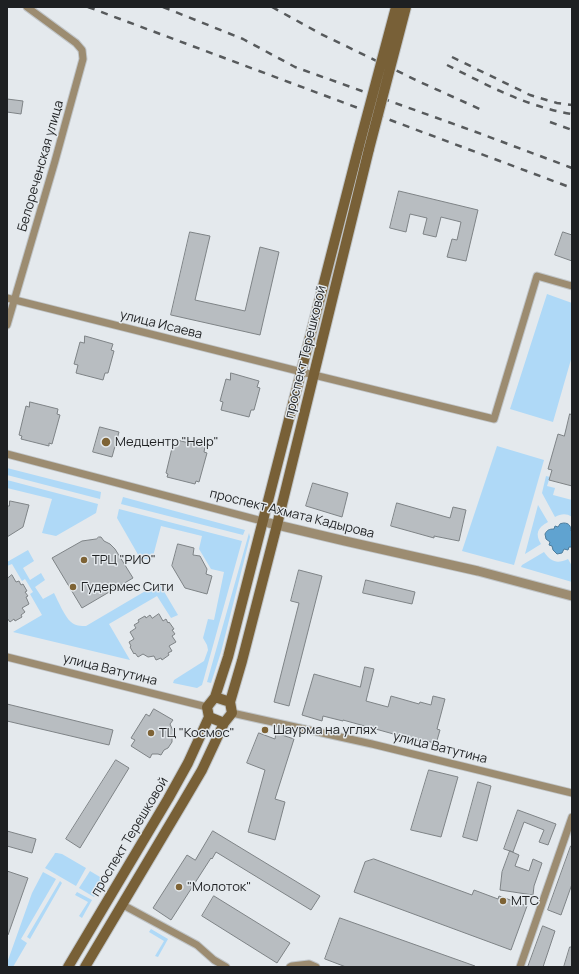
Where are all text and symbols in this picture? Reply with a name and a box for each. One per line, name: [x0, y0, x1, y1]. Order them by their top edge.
street label: Белореченская улица: [15, 99, 67, 233]
street label: проспект Терешковой: [282, 284, 330, 420]
street label: улица Исаева: [118, 307, 204, 343]
place label: Медцентр "Help": [115, 434, 219, 450]
marker: Медцентр "Help": [100, 436, 112, 448]
street label: проспект Ахмата Кадырова: [208, 486, 376, 542]
place label: ТРЦ "РИО": [92, 552, 156, 568]
marker: ТРЦ "РИО": [79, 555, 89, 565]
place label: Гудермес Сити: [81, 579, 174, 595]
marker: Гудермес Сити: [68, 582, 78, 592]
street label: улица Ватутина: [61, 651, 159, 689]
place label: Шаурма на углях: [273, 722, 377, 738]
place label: ТЦ "Космос": [159, 725, 235, 741]
marker: Шаурма на углях: [260, 725, 270, 735]
marker: ТЦ "Космос": [146, 728, 156, 738]
street label: улица Ватутина: [391, 729, 489, 767]
street label: проспект Терешковой: [88, 775, 172, 899]
place label: "Молоток": [187, 879, 251, 895]
marker: "Молоток": [174, 882, 184, 892]
place label: МТС: [511, 893, 539, 909]
marker: МТС: [498, 896, 508, 906]

